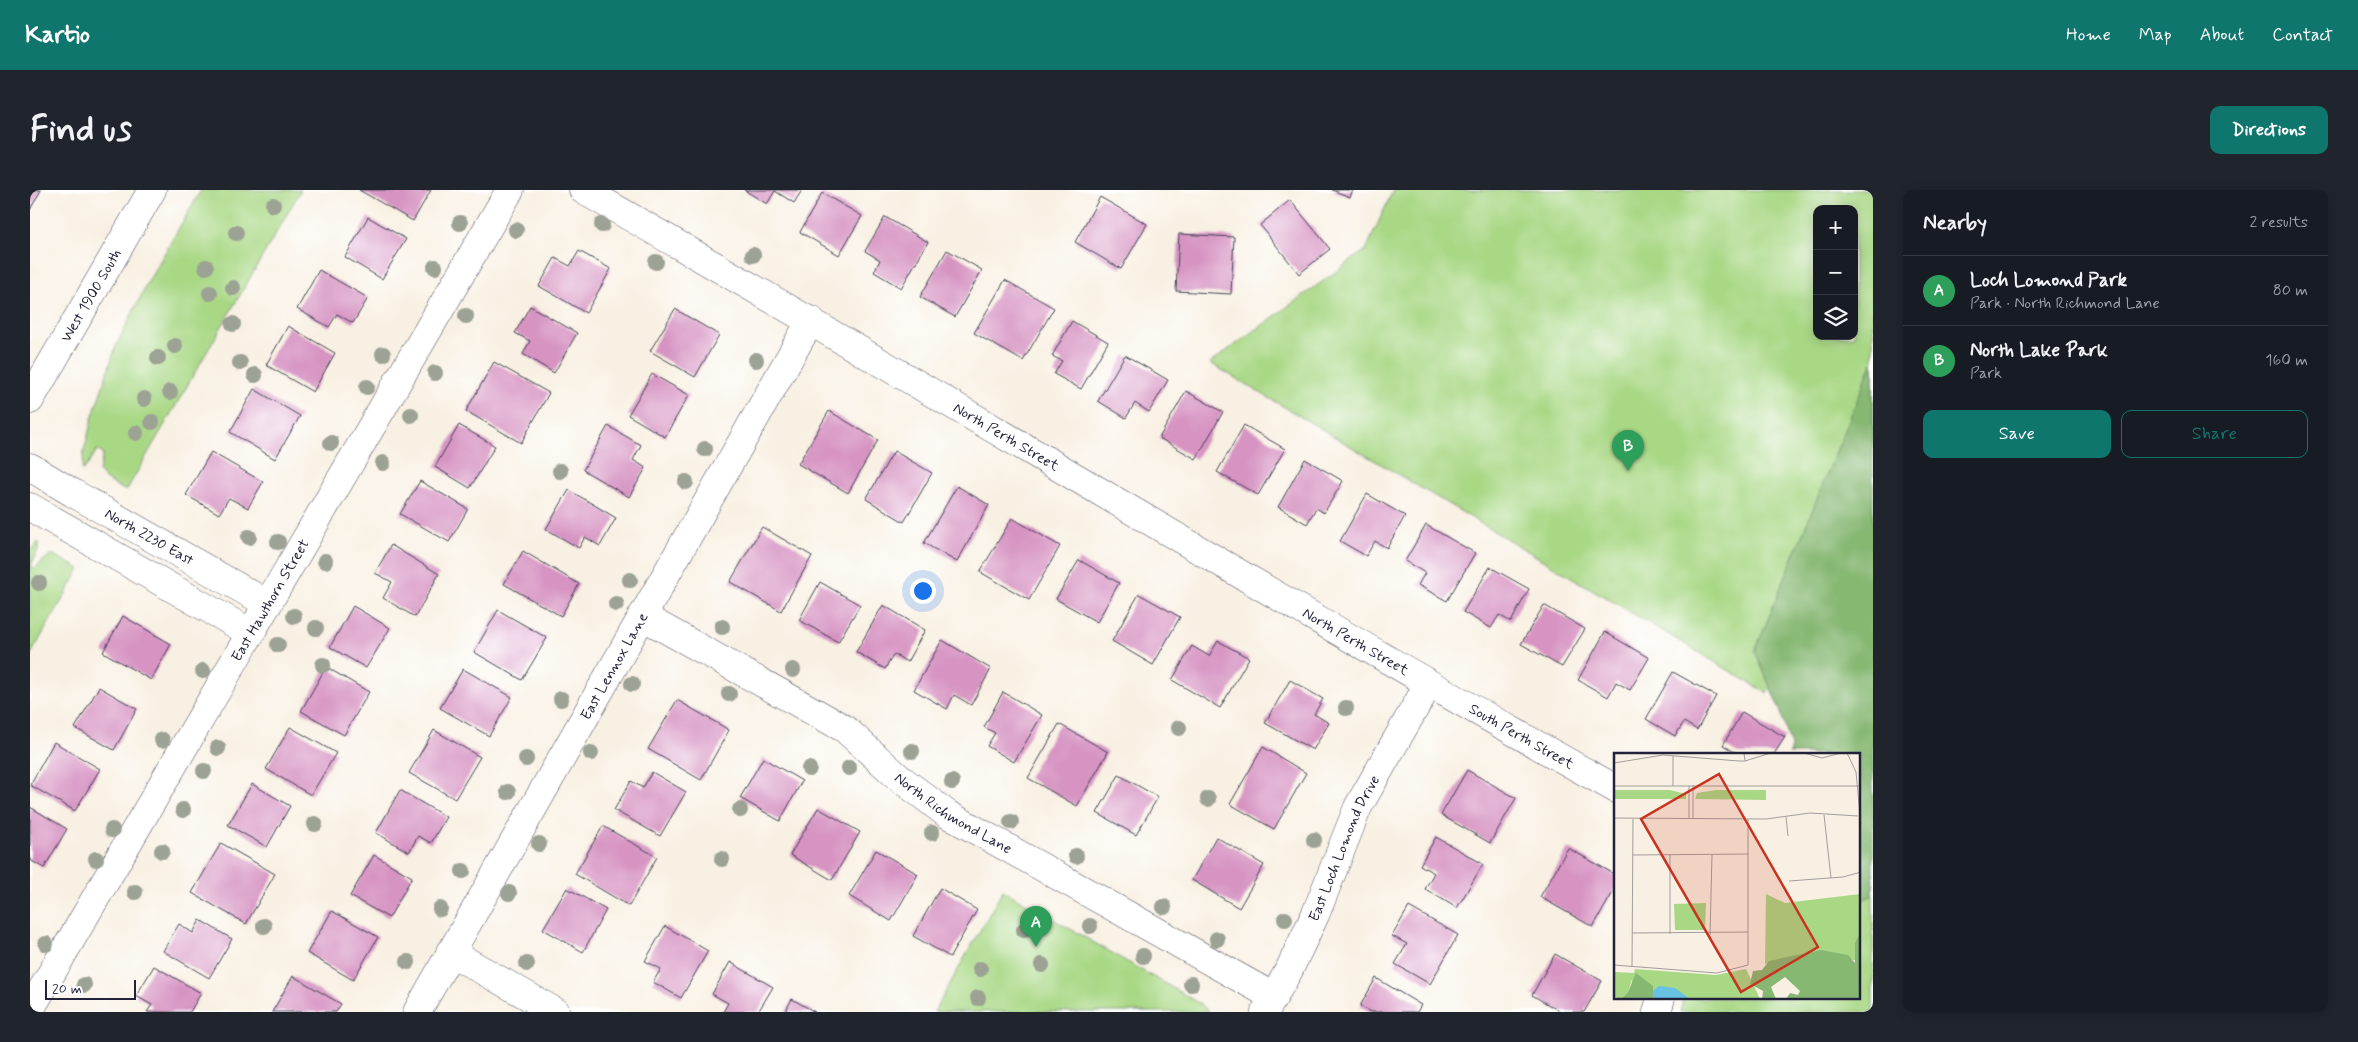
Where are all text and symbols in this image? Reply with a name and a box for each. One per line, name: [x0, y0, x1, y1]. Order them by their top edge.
text: Kartio: [25, 20, 90, 51]
text: Home: [2066, 23, 2111, 47]
text: Map: [2139, 23, 2172, 47]
text: About: [2200, 23, 2244, 47]
text: Contact: [2272, 23, 2333, 47]
button: Directions: [2210, 106, 2328, 154]
text: Find us: [30, 107, 132, 153]
map controls: [1813, 205, 1858, 340]
button: +: [1813, 205, 1858, 250]
text: Nearby: [1923, 209, 1987, 237]
text: 2 results: [2250, 212, 2308, 233]
street label: West 1900 South: [57, 246, 127, 346]
button: −: [1813, 250, 1858, 295]
text: Loch Lomond Park: [1970, 268, 2127, 293]
text: A: [1934, 280, 1944, 301]
text: 80 m: [2273, 280, 2308, 301]
text: Park · North Richmond Lane: [1970, 293, 2160, 314]
button: layers: [1813, 295, 1858, 340]
text: North Lake Park: [1970, 338, 2108, 363]
text: B: [1934, 350, 1944, 371]
text: 160 m: [2265, 350, 2308, 371]
text: Park: [1970, 363, 2002, 384]
street label: North Perth Street: [949, 398, 1063, 477]
button: Save: [1923, 410, 2111, 458]
button: Share: [2121, 410, 2308, 458]
pin: B: [1612, 430, 1644, 471]
street label: North 2230 East: [101, 504, 197, 571]
street label: East Hawthorn Street: [227, 536, 315, 666]
your location: [910, 578, 936, 604]
street label: North Perth Street: [1298, 604, 1412, 681]
street label: East Lennox Lane: [576, 609, 653, 724]
street label: South Perth Street: [1465, 699, 1577, 775]
inset map: [1614, 753, 1860, 1000]
street label: North Richmond Lane: [890, 768, 1015, 859]
street label: East Loch Lomond Drive: [1304, 772, 1385, 925]
pin: A: [1020, 906, 1052, 947]
scale bar: [45, 977, 136, 1000]
text: 20 m: [52, 980, 82, 998]

